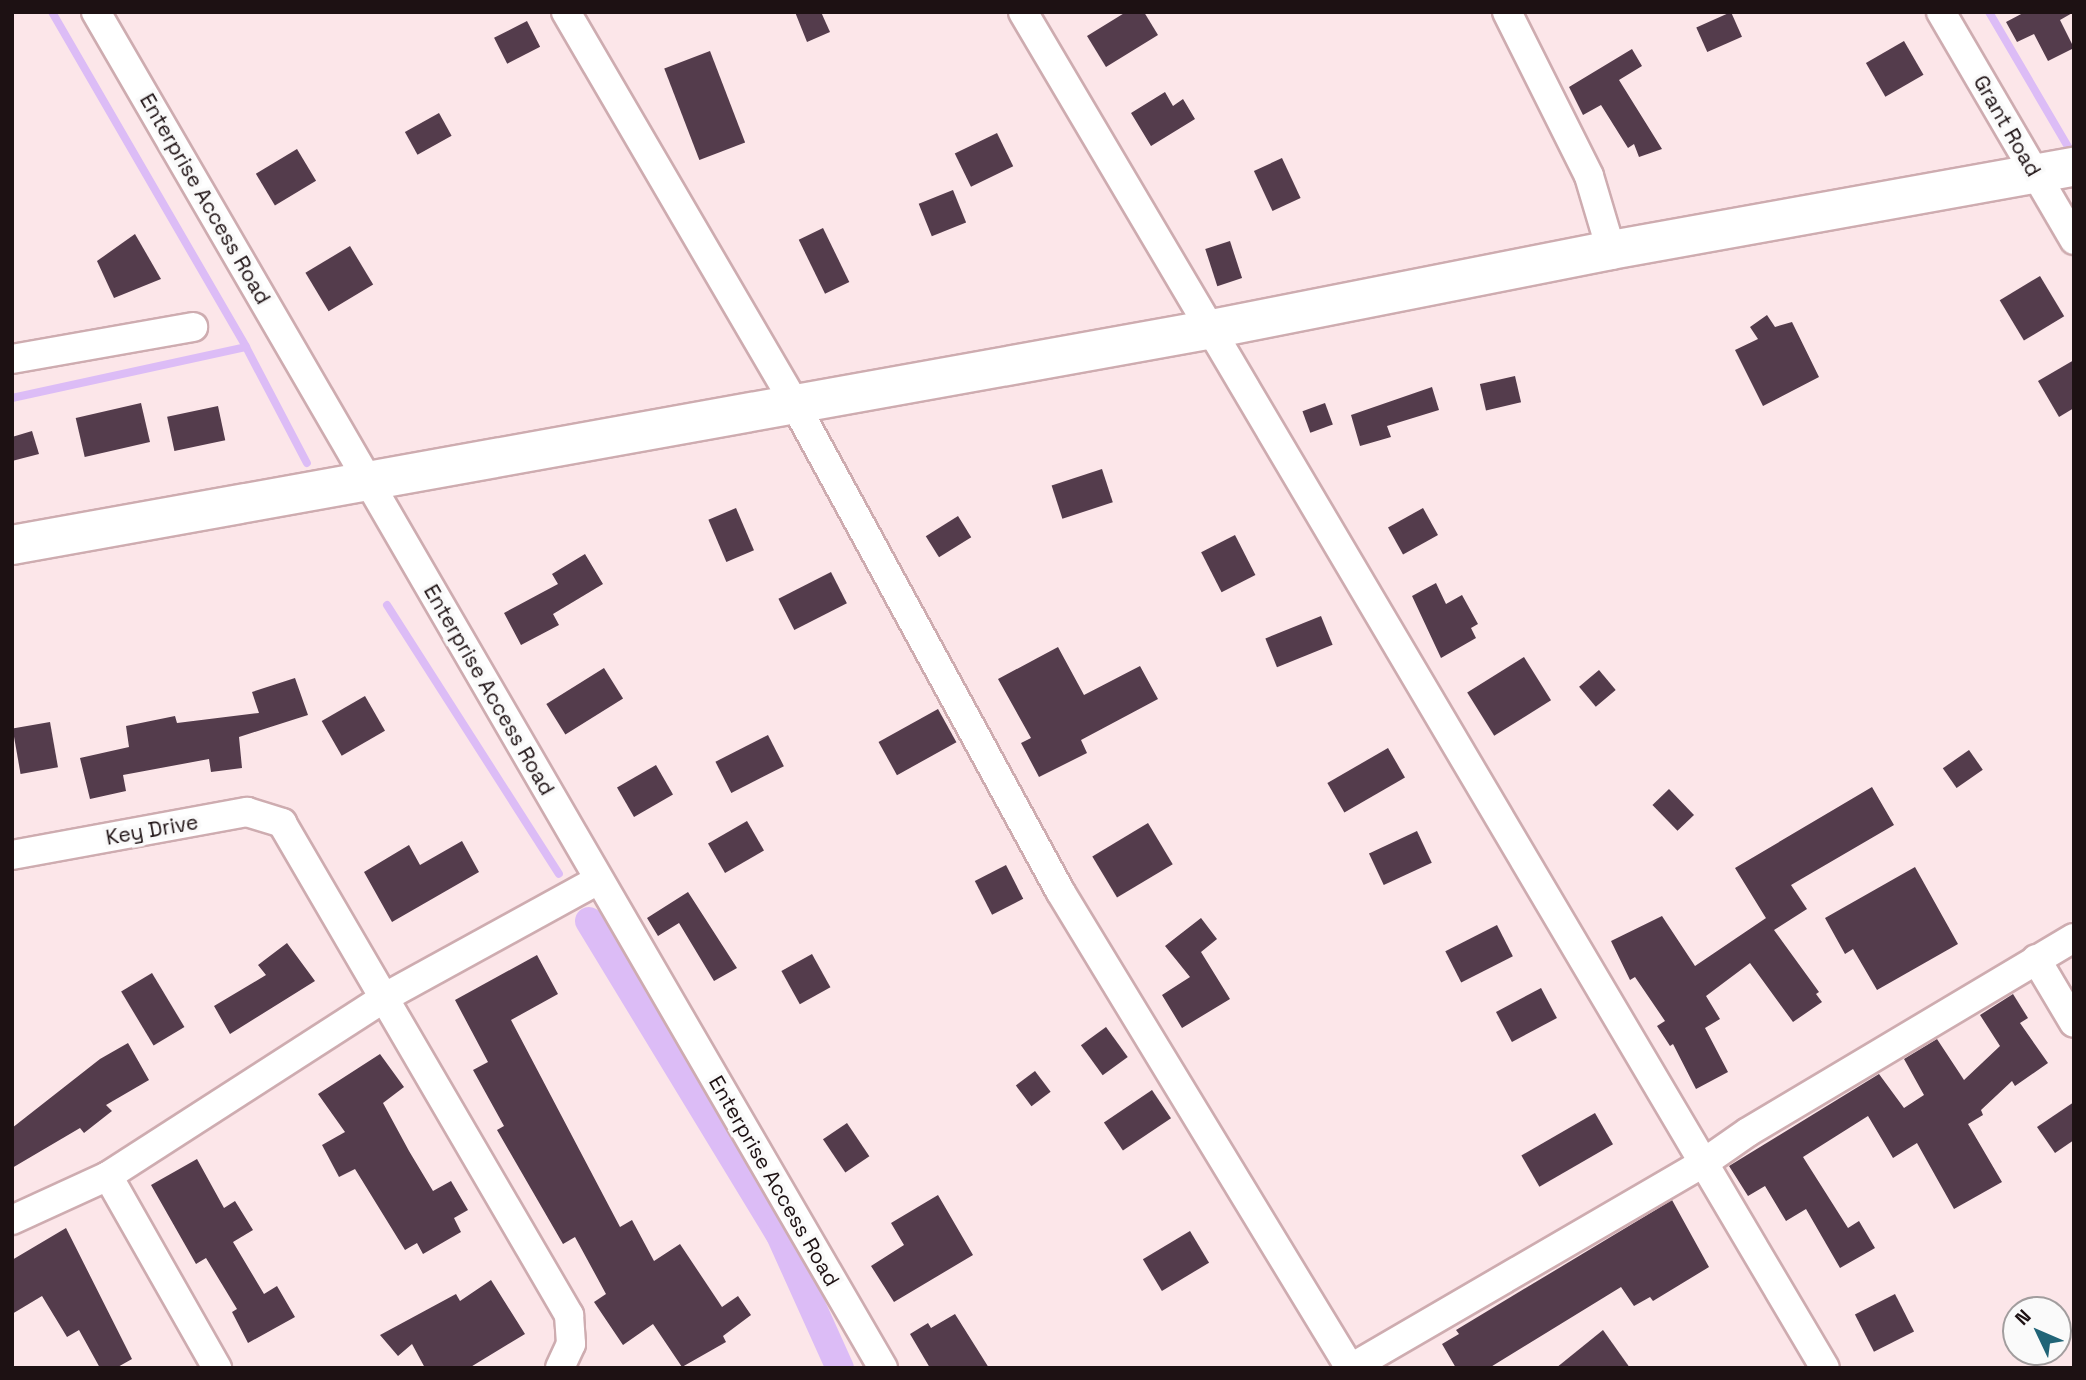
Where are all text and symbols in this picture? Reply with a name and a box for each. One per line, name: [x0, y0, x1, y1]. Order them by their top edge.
street label: Grant Road: [1968, 71, 2046, 181]
street label: Enterprise Access Road: [134, 89, 276, 309]
street label: Enterprise Access Road: [418, 580, 560, 800]
street label: Key Drive: [104, 809, 200, 851]
street label: Enterprise Access Road: [703, 1071, 845, 1291]
north arrow: [2002, 1296, 2072, 1366]
text: N: [2010, 1304, 2036, 1331]

